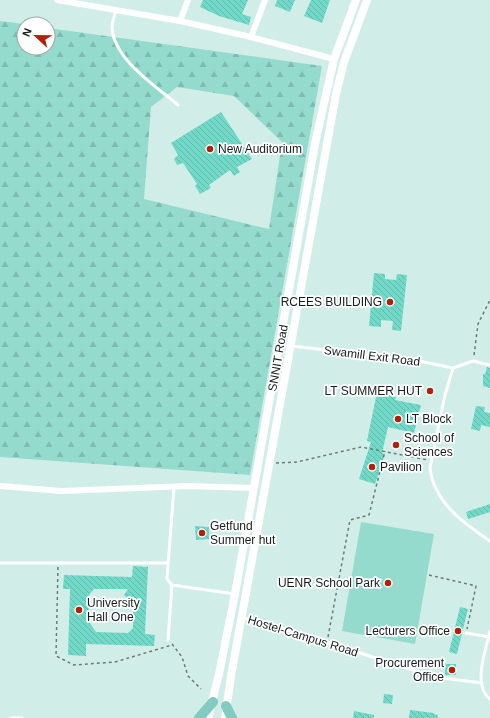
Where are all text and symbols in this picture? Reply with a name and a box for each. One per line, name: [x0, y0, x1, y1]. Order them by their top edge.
north arrow: [16, 16, 56, 56]
text: N: [20, 26, 34, 38]
place label: New Auditorium: [218, 142, 302, 156]
marker: New Auditorium: [205, 144, 215, 154]
place label: RCEES BUILDING: [281, 295, 382, 309]
marker: RCEES BUILDING: [385, 297, 395, 307]
street label: SNNIT Road: [265, 323, 291, 393]
street label: Swamill Exit Road: [323, 343, 421, 369]
place label: LT SUMMER HUT: [324, 384, 423, 398]
marker: LT SUMMER HUT: [425, 386, 435, 396]
place label: LT Block: [406, 412, 453, 426]
marker: LT Block: [393, 414, 403, 424]
place label: School of Sciences: [404, 431, 455, 459]
marker: School of Sciences: [391, 440, 401, 450]
place label: Pavilion: [380, 460, 422, 474]
marker: Pavilion: [367, 462, 377, 472]
place label: Getfund Summer hut: [210, 519, 276, 547]
marker: Getfund Summer hut: [197, 528, 207, 538]
place label: UENR School Park: [278, 576, 381, 590]
marker: UENR School Park: [383, 578, 393, 588]
place label: University Hall One: [87, 596, 140, 624]
marker: University Hall One: [74, 605, 84, 615]
street label: Hostel-Campus Road: [246, 613, 360, 659]
place label: Lecturers Office: [366, 624, 450, 638]
marker: Lecturers Office: [453, 626, 463, 636]
place label: Procurement Office: [375, 656, 445, 684]
marker: Procurement Office: [447, 665, 457, 675]

